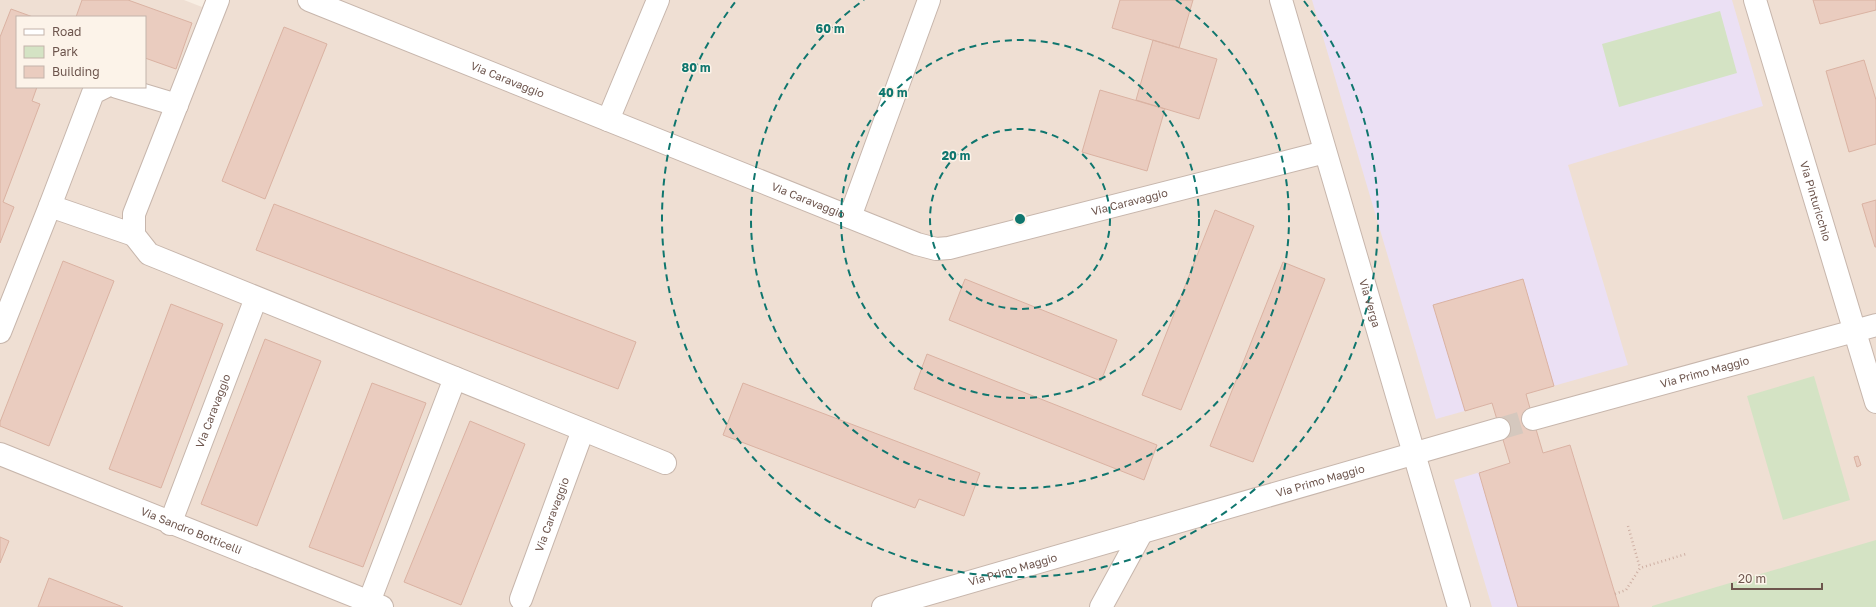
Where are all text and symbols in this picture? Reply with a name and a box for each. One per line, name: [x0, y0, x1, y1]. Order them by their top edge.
legend: [16, 16, 146, 88]
text: 60 m: [816, 21, 844, 36]
text: Road: [52, 24, 81, 39]
text: Park: [52, 44, 78, 59]
street label: Via Caravaggio: [469, 59, 547, 100]
text: 80 m: [682, 60, 710, 75]
text: Building: [52, 64, 100, 79]
text: 40 m: [879, 85, 907, 100]
text: 20 m: [942, 148, 970, 163]
street label: Via Pinturicchio: [1798, 159, 1834, 243]
street label: Via Caravaggio: [770, 179, 848, 221]
street label: Via Caravaggio: [1090, 185, 1169, 217]
centre of rings: [1013, 212, 1027, 226]
street label: Via Verga: [1357, 277, 1384, 329]
street label: Via Primo Maggio: [1659, 353, 1751, 390]
street label: Via Caravaggio: [193, 371, 233, 450]
street label: Via Primo Maggio: [1274, 461, 1366, 499]
street label: Via Caravaggio: [532, 475, 571, 553]
street label: Via Sandro Botticelli: [139, 504, 244, 556]
street label: Via Primo Maggio: [967, 550, 1059, 588]
scale bar: [1732, 565, 1822, 591]
text: 20 m: [1738, 571, 1766, 586]

